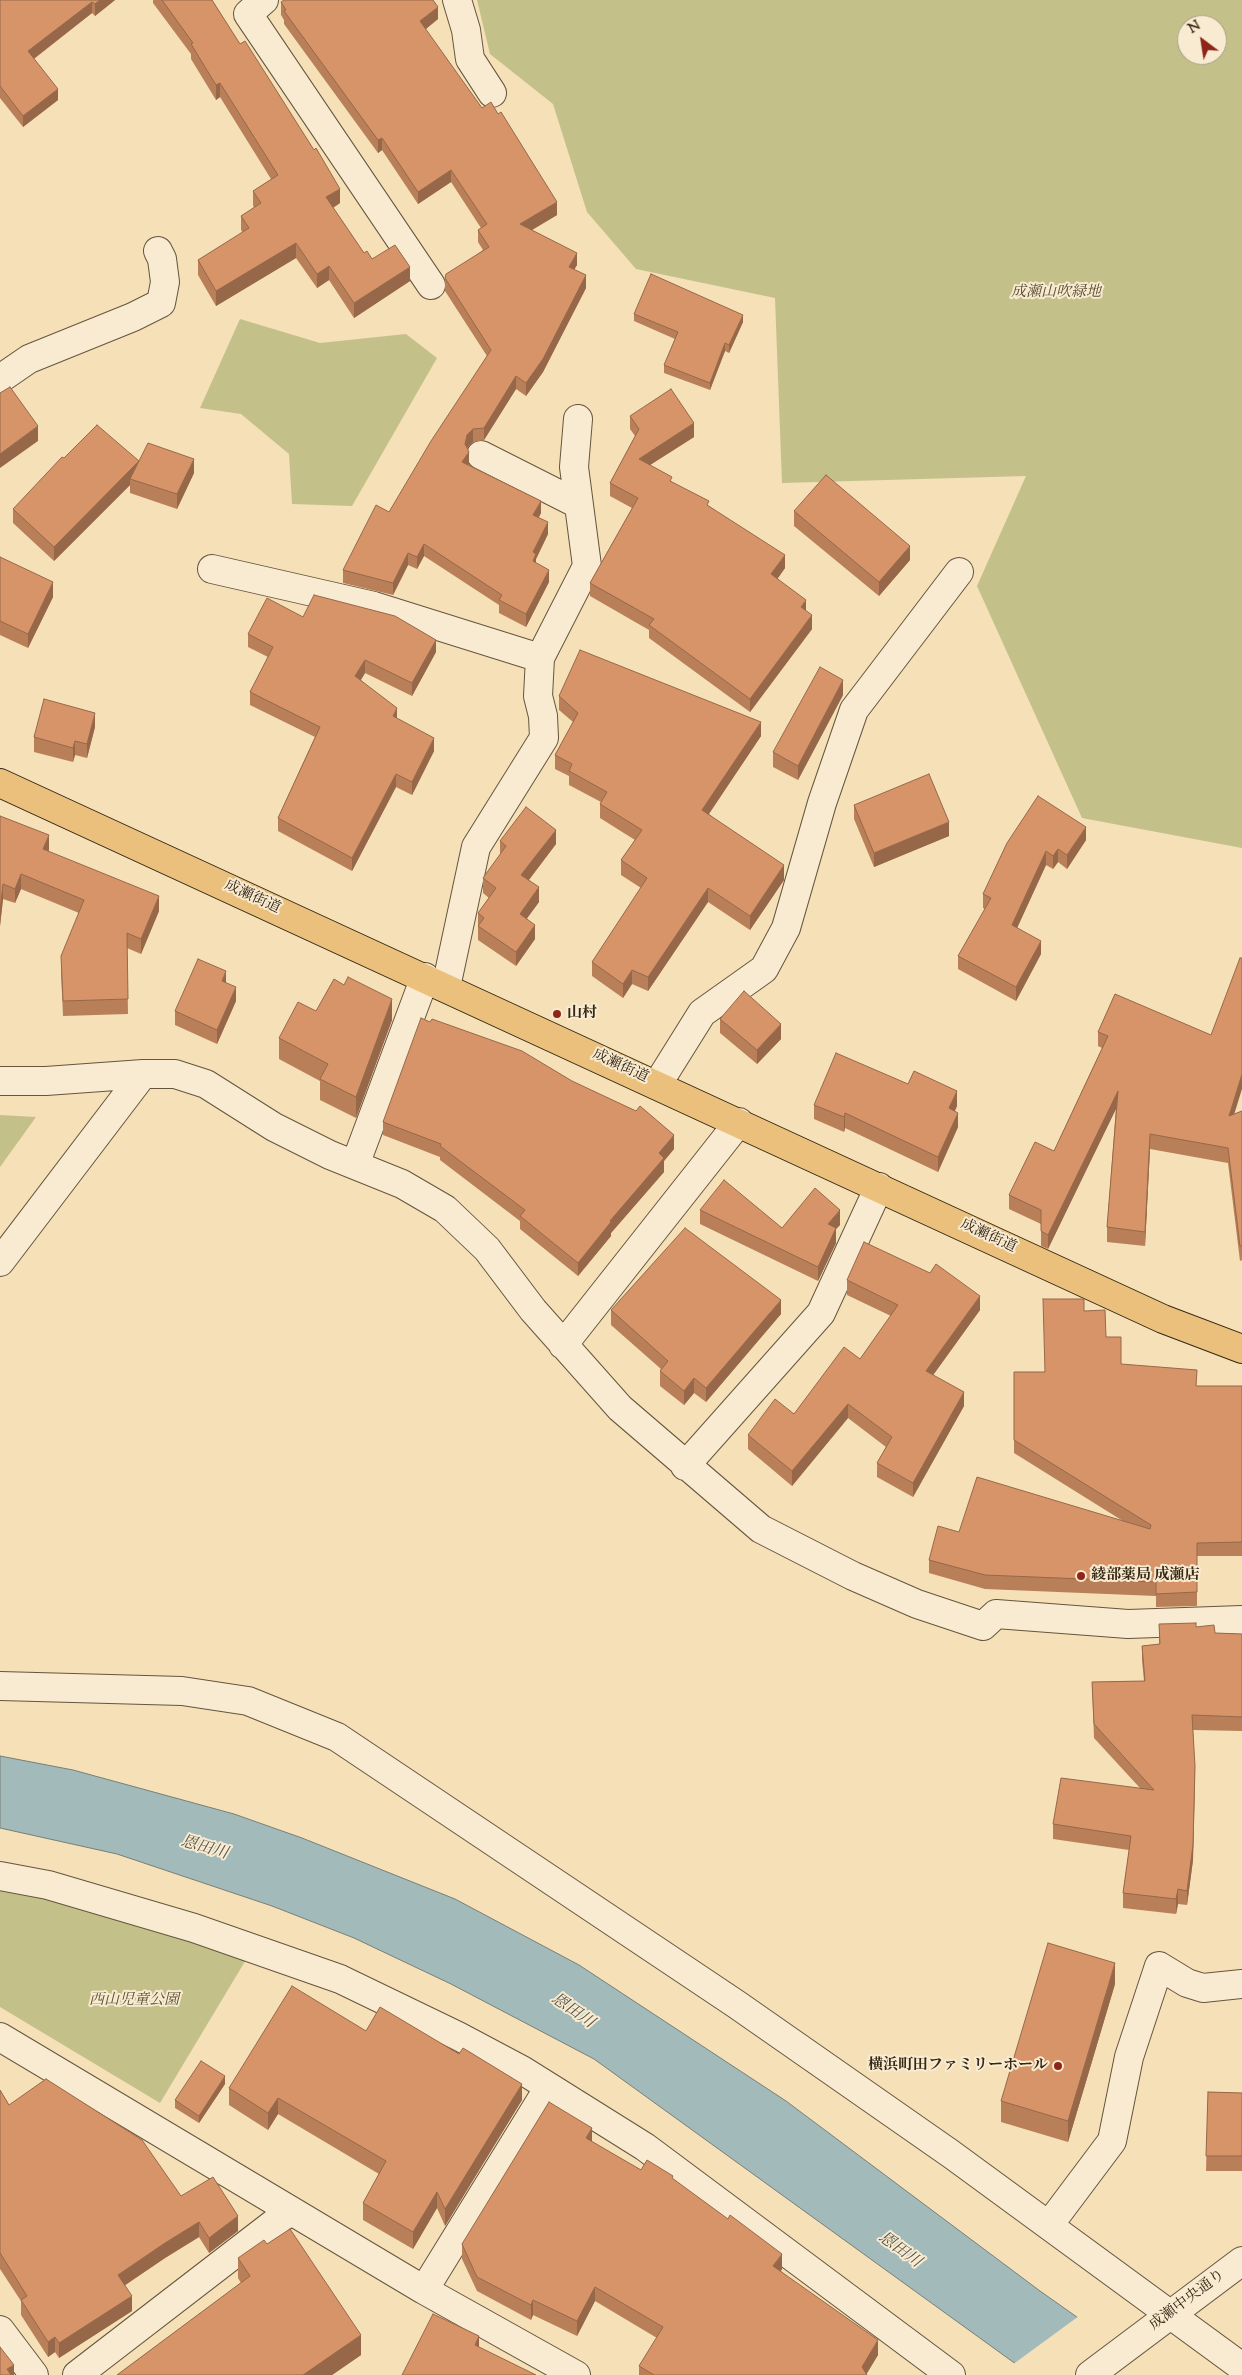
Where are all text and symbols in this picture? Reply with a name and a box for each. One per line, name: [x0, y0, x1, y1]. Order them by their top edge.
north arrow: [1177, 15, 1227, 65]
text: N: [1185, 17, 1205, 39]
park label: 成瀬山吹緑地: [1011, 284, 1101, 302]
street label: 成瀬街道: [221, 877, 283, 919]
place label: 山村: [567, 1005, 597, 1023]
marker: 山村: [551, 1008, 563, 1020]
street label: 成瀬街道: [589, 1046, 651, 1088]
street label: 成瀬街道: [957, 1216, 1019, 1258]
place label: 綾部薬局 成瀬店: [1091, 1567, 1199, 1585]
marker: 綾部薬局 成瀬店: [1075, 1570, 1087, 1582]
water label: 恩田川: [178, 1833, 230, 1865]
water label: 恩田川: [547, 1990, 597, 2034]
park label: 西山児童公園: [89, 1992, 179, 2010]
place label: 横浜町田ファミリーホール: [868, 2057, 1048, 2075]
marker: 横浜町田ファミリーホール: [1052, 2060, 1064, 2072]
water label: 恩田川: [874, 2229, 924, 2273]
street label: 成瀬中央通り: [1147, 2267, 1229, 2335]

